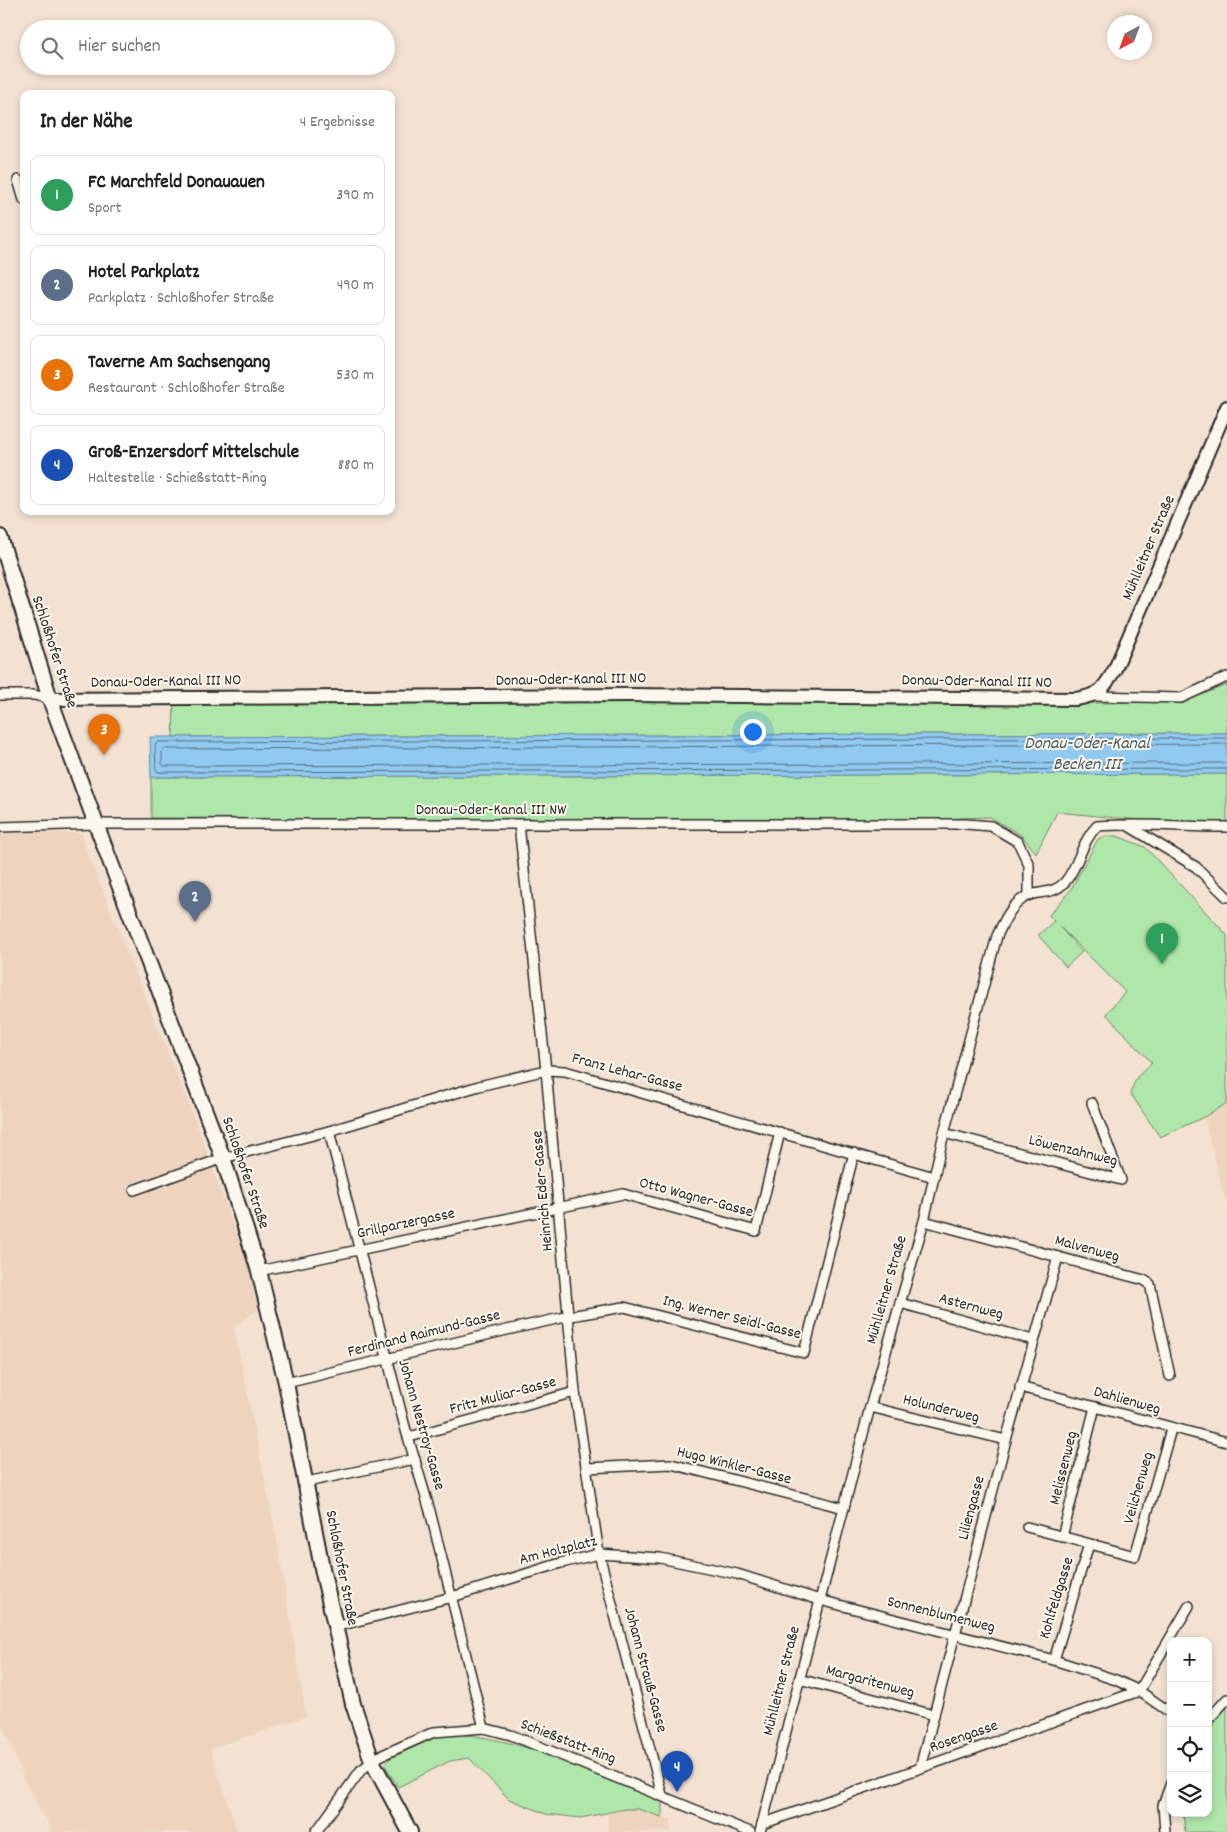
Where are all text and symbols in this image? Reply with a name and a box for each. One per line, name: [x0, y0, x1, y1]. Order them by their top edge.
north arrow: [1107, 15, 1152, 60]
search box: [20, 20, 395, 75]
icon: search: [38, 34, 66, 62]
text: Hier suchen: [78, 34, 161, 61]
text: In der Nähe: [40, 108, 132, 138]
text: 4 Ergebnisse: [300, 111, 375, 134]
text: FC Marchfeld Donauauen: [88, 170, 265, 197]
text: 1: [55, 184, 59, 207]
text: 390 m: [336, 184, 374, 207]
text: Sport: [88, 197, 121, 220]
text: Hotel Parkplatz: [88, 260, 199, 287]
text: 2: [54, 274, 61, 297]
text: 490 m: [337, 274, 374, 297]
text: Parkplatz · Schloßhofer Straße: [88, 287, 274, 310]
text: Taverne Am Sachsengang: [88, 350, 270, 377]
text: 3: [53, 364, 61, 387]
text: 530 m: [336, 364, 374, 387]
text: Restaurant · Schloßhofer Straße: [88, 377, 285, 400]
text: Groß-Enzersdorf Mittelschule: [88, 440, 299, 467]
text: 4: [54, 454, 60, 477]
text: 880 m: [338, 454, 374, 477]
text: Haltestelle · Schießstatt-Ring: [88, 467, 267, 490]
street label: Mühlleitner Straße: [1116, 492, 1182, 604]
street label: Schloßhofer Straße: [25, 593, 83, 711]
street label: Donau-Oder-Kanal III NO: [495, 667, 647, 693]
street label: Donau-Oder-Kanal III NO: [90, 669, 242, 695]
street label: Donau-Oder-Kanal III NO: [901, 669, 1053, 695]
pin: 3: [88, 714, 120, 755]
your location: [740, 719, 766, 745]
water label: Donau-Oder-Kanal Becken III: [1024, 732, 1151, 778]
street label: Donau-Oder-Kanal III NW: [416, 799, 567, 822]
pin: 2: [179, 881, 211, 922]
pin: 1: [1146, 923, 1178, 964]
street label: Franz Lehar-Gasse: [569, 1047, 685, 1099]
street label: Schloßhofer Straße: [215, 1114, 275, 1232]
street label: Löwenzahnweg: [1026, 1129, 1120, 1173]
street label: Heinrich Eder-Gasse: [526, 1130, 560, 1252]
street label: Otto Wagner-Gasse: [636, 1172, 756, 1224]
street label: Grillparzergasse: [355, 1202, 457, 1246]
street label: Malvenweg: [1052, 1229, 1122, 1269]
street label: Mühlleitner Straße: [860, 1233, 914, 1347]
street label: Asternweg: [936, 1287, 1006, 1327]
street label: Ing. Werner Seidl-Gasse: [660, 1290, 804, 1346]
street label: Ferdinand Raimund-Gasse: [345, 1304, 503, 1364]
street label: Johann Nestroy-Gasse: [391, 1357, 451, 1493]
street label: Fritz Muliar-Gasse: [447, 1371, 559, 1421]
street label: Dahlienweg: [1091, 1380, 1163, 1422]
street label: Holunderweg: [900, 1388, 982, 1430]
street label: Melissenweg: [1044, 1429, 1084, 1507]
street label: Hugo Winkler-Gasse: [674, 1441, 794, 1491]
street label: Veilchenweg: [1118, 1449, 1160, 1527]
street label: Liliengasse: [952, 1473, 992, 1543]
street label: Schloßhofer Straße: [319, 1508, 363, 1628]
street label: Am Holzplatz: [517, 1530, 599, 1572]
street label: Kohlfeldgasse: [1034, 1554, 1080, 1642]
street label: Sonnenblumenweg: [884, 1590, 998, 1640]
street label: Johann Strauß-Gasse: [617, 1605, 673, 1735]
street label: Mühlleitner Straße: [757, 1624, 807, 1738]
map controls: [1167, 1637, 1212, 1817]
button: +: [1167, 1637, 1212, 1682]
street label: Margaritenweg: [823, 1659, 917, 1705]
button: −: [1167, 1682, 1212, 1727]
street label: Schießstatt-Ring: [517, 1713, 619, 1771]
street label: Rosengasse: [927, 1715, 1001, 1759]
button: locate: [1167, 1727, 1212, 1772]
pin: 4: [661, 1751, 693, 1792]
button: layers: [1167, 1772, 1212, 1817]

